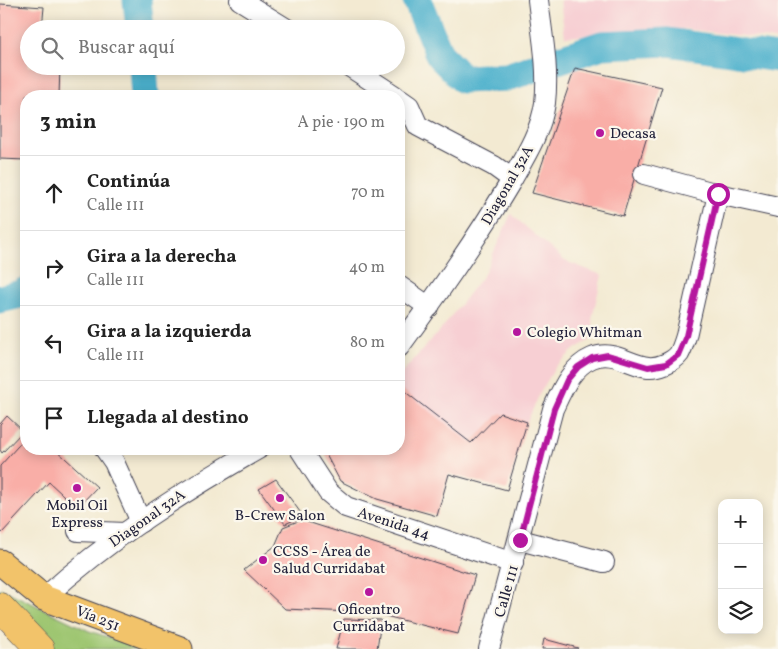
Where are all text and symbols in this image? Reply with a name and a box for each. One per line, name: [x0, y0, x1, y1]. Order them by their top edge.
search box: [20, 20, 405, 75]
icon: search: [38, 34, 66, 62]
text: Buscar aquí: [78, 35, 175, 61]
text: 3 min: [40, 108, 96, 137]
text: A pie · 190 m: [298, 112, 385, 134]
place label: Decasa: [610, 124, 656, 145]
marker: Decasa: [594, 127, 606, 139]
street label: Diagonal 32A: [477, 142, 540, 229]
text: Continúa: [87, 169, 170, 195]
icon: ahead: [40, 179, 68, 207]
text: 70 m: [351, 182, 385, 204]
route start: [707, 183, 730, 206]
text: Calle 111: [87, 195, 144, 217]
text: Gira a la derecha: [87, 244, 237, 270]
icon: right: [40, 254, 68, 282]
text: 40 m: [349, 257, 385, 279]
text: Calle 111: [87, 270, 144, 292]
text: Gira a la izquierda: [87, 319, 252, 345]
place label: Colegio Whitman: [527, 323, 642, 344]
marker: Colegio Whitman: [511, 326, 523, 338]
icon: left: [40, 329, 68, 357]
text: 80 m: [350, 332, 385, 354]
text: Calle 111: [87, 345, 144, 367]
icon: arrive: [40, 404, 68, 432]
text: Llegada al destino: [87, 405, 249, 431]
marker: Mobil Oil Express: [71, 482, 83, 494]
street label: Diagonal 32A: [105, 485, 191, 553]
marker: B-Crew Salon: [274, 492, 286, 504]
place label: Mobil Oil Express: [46, 496, 108, 534]
map controls: [718, 499, 763, 634]
button: +: [718, 499, 763, 544]
street label: Avenida 44: [355, 503, 432, 546]
place label: B-Crew Salon: [235, 506, 325, 527]
route end: [509, 529, 532, 552]
place label: CCSS - Área de Salud Curridabat: [273, 542, 385, 580]
button: −: [718, 544, 763, 589]
marker: CCSS - Área de Salud Curridabat: [257, 554, 269, 566]
street label: Calle 111: [490, 563, 525, 620]
marker: Oficentro Curridabat: [363, 586, 375, 598]
button: layers: [718, 589, 763, 634]
place label: Oficentro Curridabat: [333, 600, 405, 638]
street label: Vía 251: [72, 601, 122, 637]

